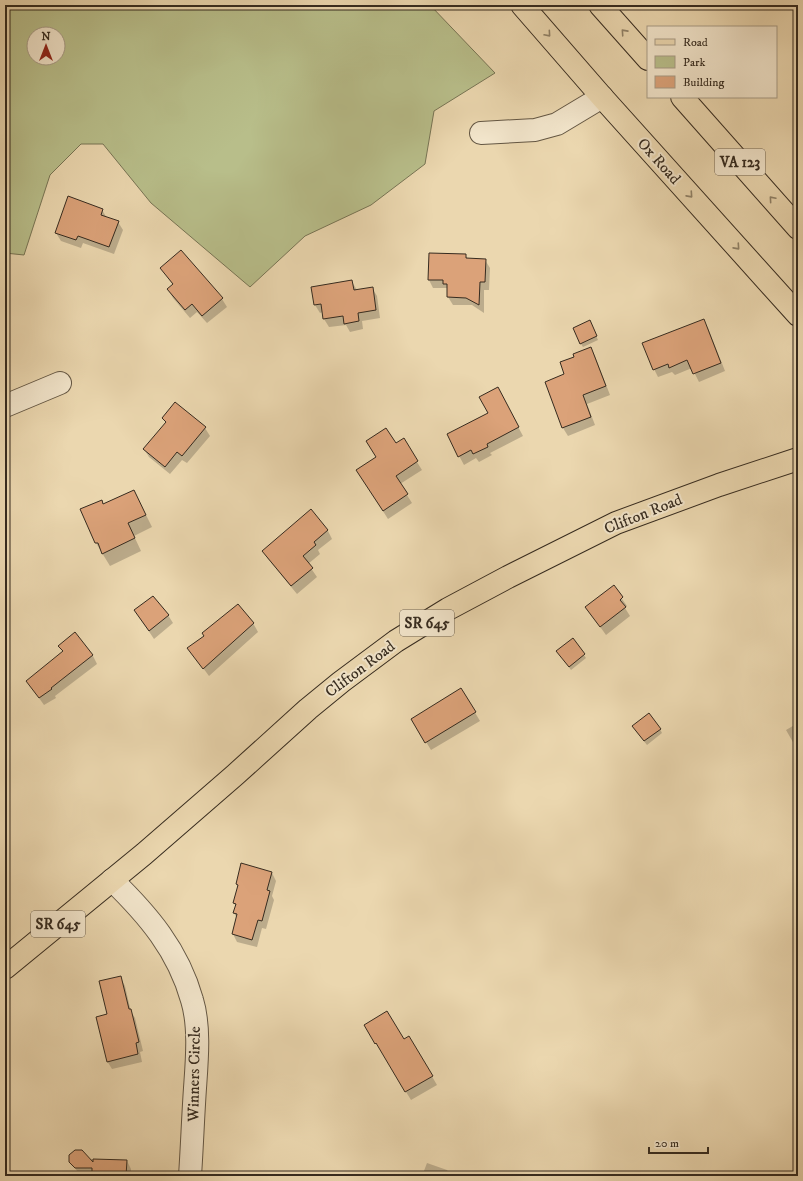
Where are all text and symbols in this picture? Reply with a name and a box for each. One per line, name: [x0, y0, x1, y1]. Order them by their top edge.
north arrow: [26, 26, 66, 66]
legend: [647, 26, 777, 98]
one-way arrow: [621, 29, 629, 37]
text: N: [41, 30, 51, 44]
one-way arrow: [543, 30, 550, 37]
text: Road: [683, 35, 708, 50]
text: Park: [683, 55, 705, 70]
text: Building: [683, 75, 724, 90]
street label: Ox Road: [633, 134, 685, 188]
road number: VA 123: [715, 149, 765, 175]
one-way arrow: [685, 190, 692, 197]
one-way arrow: [770, 196, 777, 203]
one-way arrow: [732, 242, 740, 250]
street label: Clifton Road: [601, 489, 685, 539]
road number: SR 645: [400, 610, 454, 636]
street label: Clifton Road: [321, 636, 399, 702]
road number: SR 645: [31, 911, 85, 937]
street label: Winners Circle: [183, 1026, 205, 1123]
scale bar: [649, 1129, 708, 1155]
text: 20 m: [655, 1136, 679, 1151]

